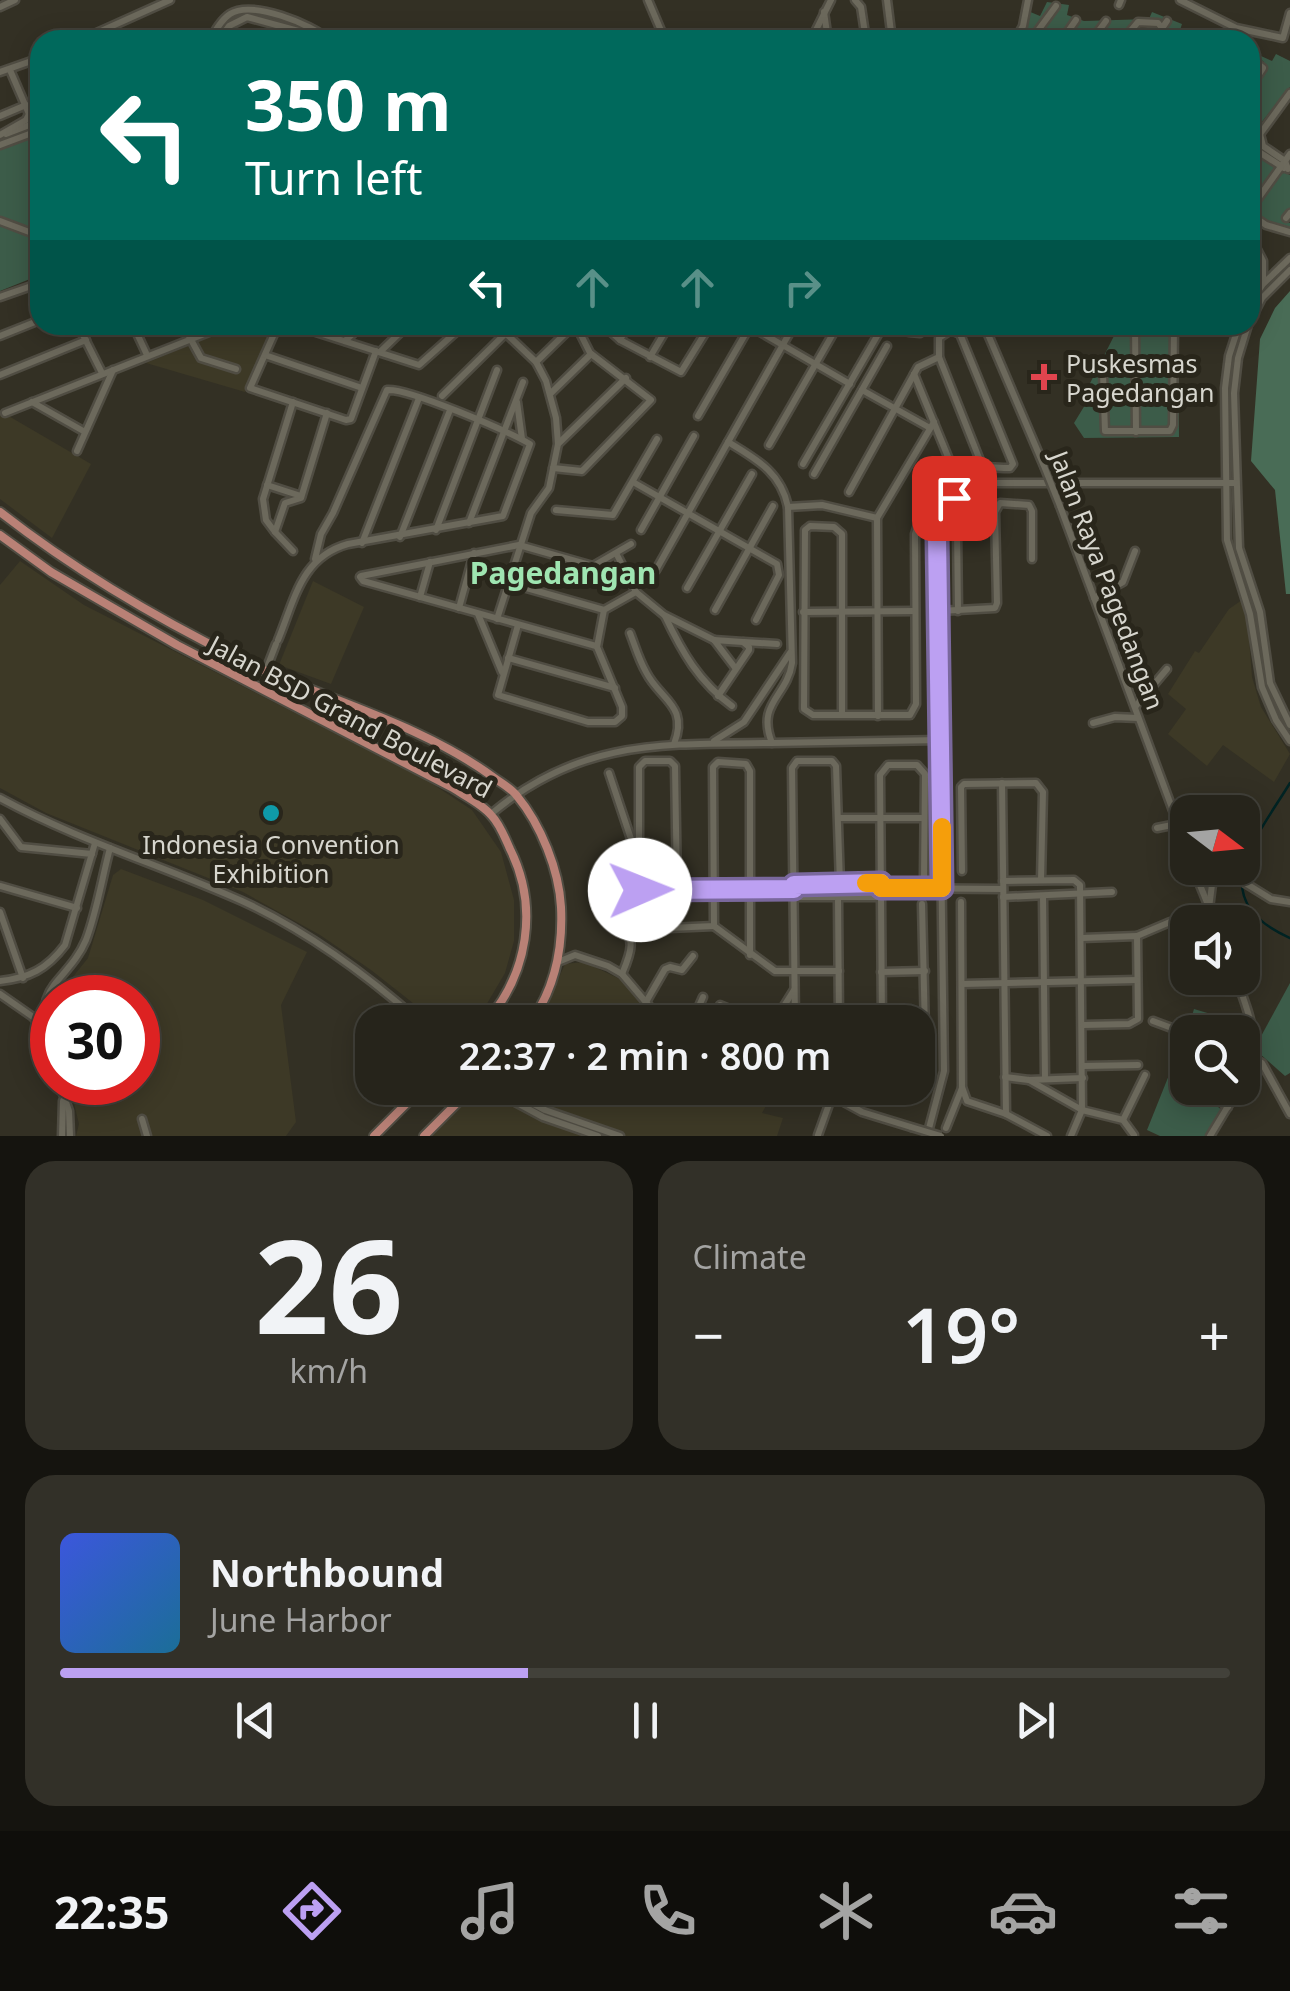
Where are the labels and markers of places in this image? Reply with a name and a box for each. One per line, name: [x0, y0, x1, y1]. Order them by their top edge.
place label: Puskesmas Pagedangan: [1066, 346, 1214, 409]
marker: Puskesmas Pagedangan: [1031, 364, 1057, 390]
pin: [912, 456, 997, 541]
marker: Indonesia Convention Exhibition: [260, 802, 282, 824]
place label: Indonesia Convention Exhibition: [142, 827, 400, 890]

